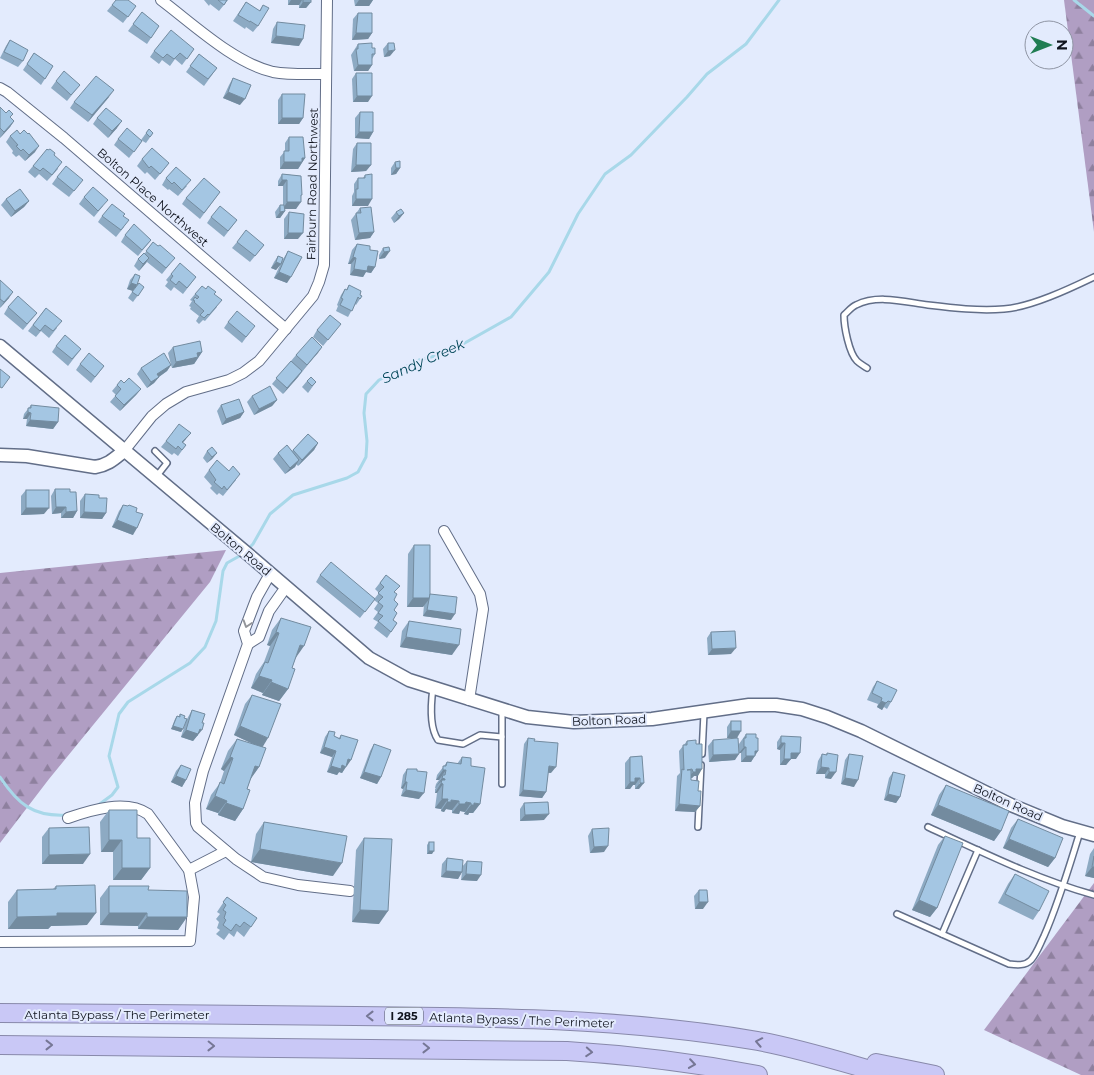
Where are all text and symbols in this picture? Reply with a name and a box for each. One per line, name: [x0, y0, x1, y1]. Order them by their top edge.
north arrow: [1024, 20, 1074, 70]
text: N: [1053, 39, 1071, 51]
street label: Fairburn Road Northwest: [303, 107, 321, 260]
street label: Bolton Place Northwest: [94, 145, 212, 250]
water label: Sandy Creek: [379, 334, 468, 387]
street label: Bolton Road: [208, 519, 274, 579]
one-way arrow: [243, 619, 253, 628]
street label: Bolton Road: [572, 711, 646, 729]
street label: Bolton Road: [971, 780, 1045, 824]
street label: Atlanta Bypass / The Perimeter: [24, 1007, 210, 1022]
road number: I 285: [385, 1008, 423, 1024]
street label: Atlanta Bypass / The Perimeter: [429, 1009, 615, 1031]
one-way arrow: [366, 1011, 374, 1021]
one-way arrow: [754, 1037, 763, 1047]
one-way arrow: [45, 1040, 53, 1050]
one-way arrow: [208, 1041, 215, 1051]
one-way arrow: [422, 1043, 430, 1053]
one-way arrow: [585, 1047, 593, 1058]
one-way arrow: [689, 1058, 697, 1069]

